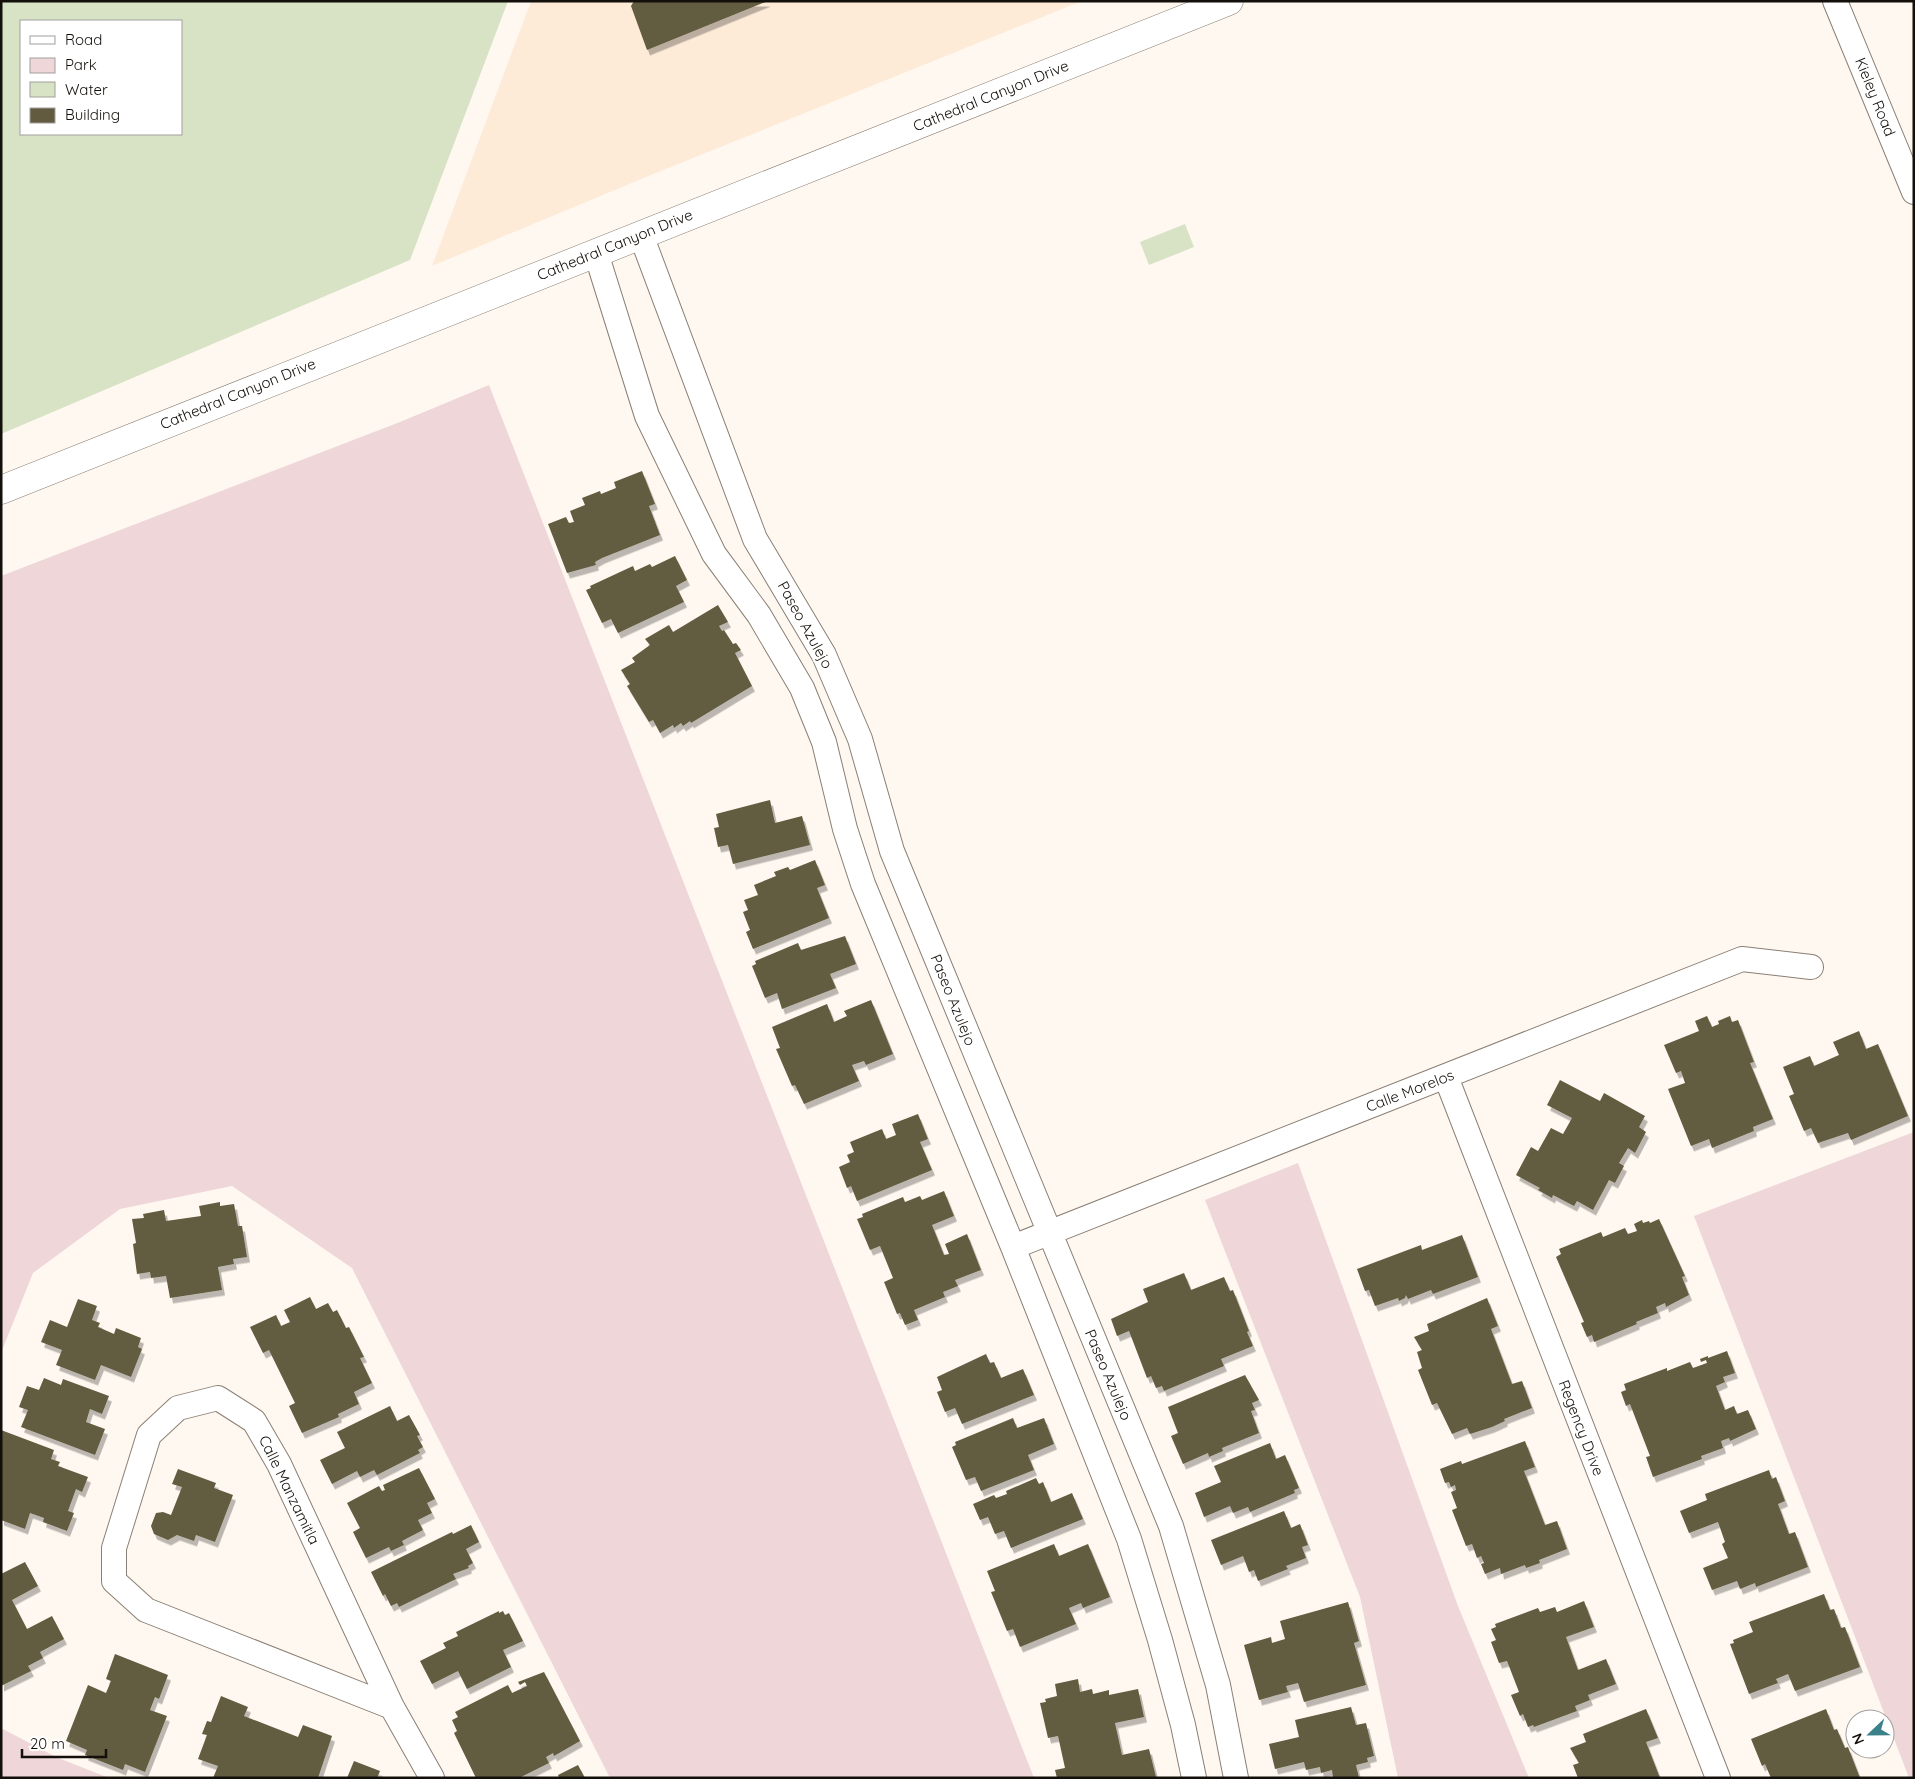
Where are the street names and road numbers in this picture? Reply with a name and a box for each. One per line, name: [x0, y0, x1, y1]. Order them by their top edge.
street label: Kieley Road: [1851, 55, 1900, 139]
street label: Cathedral Canyon Drive: [910, 56, 1071, 135]
street label: Cathedral Canyon Drive: [534, 205, 695, 284]
street label: Cathedral Canyon Drive: [157, 354, 318, 433]
street label: Paseo Azulejo: [774, 578, 837, 672]
street label: Paseo Azulejo: [926, 951, 980, 1048]
street label: Calle Morelos: [1363, 1065, 1457, 1116]
street label: Paseo Azulejo: [1081, 1326, 1136, 1423]
street label: Regency Drive: [1554, 1377, 1608, 1478]
street label: Calle Manzamitla: [255, 1432, 324, 1548]

